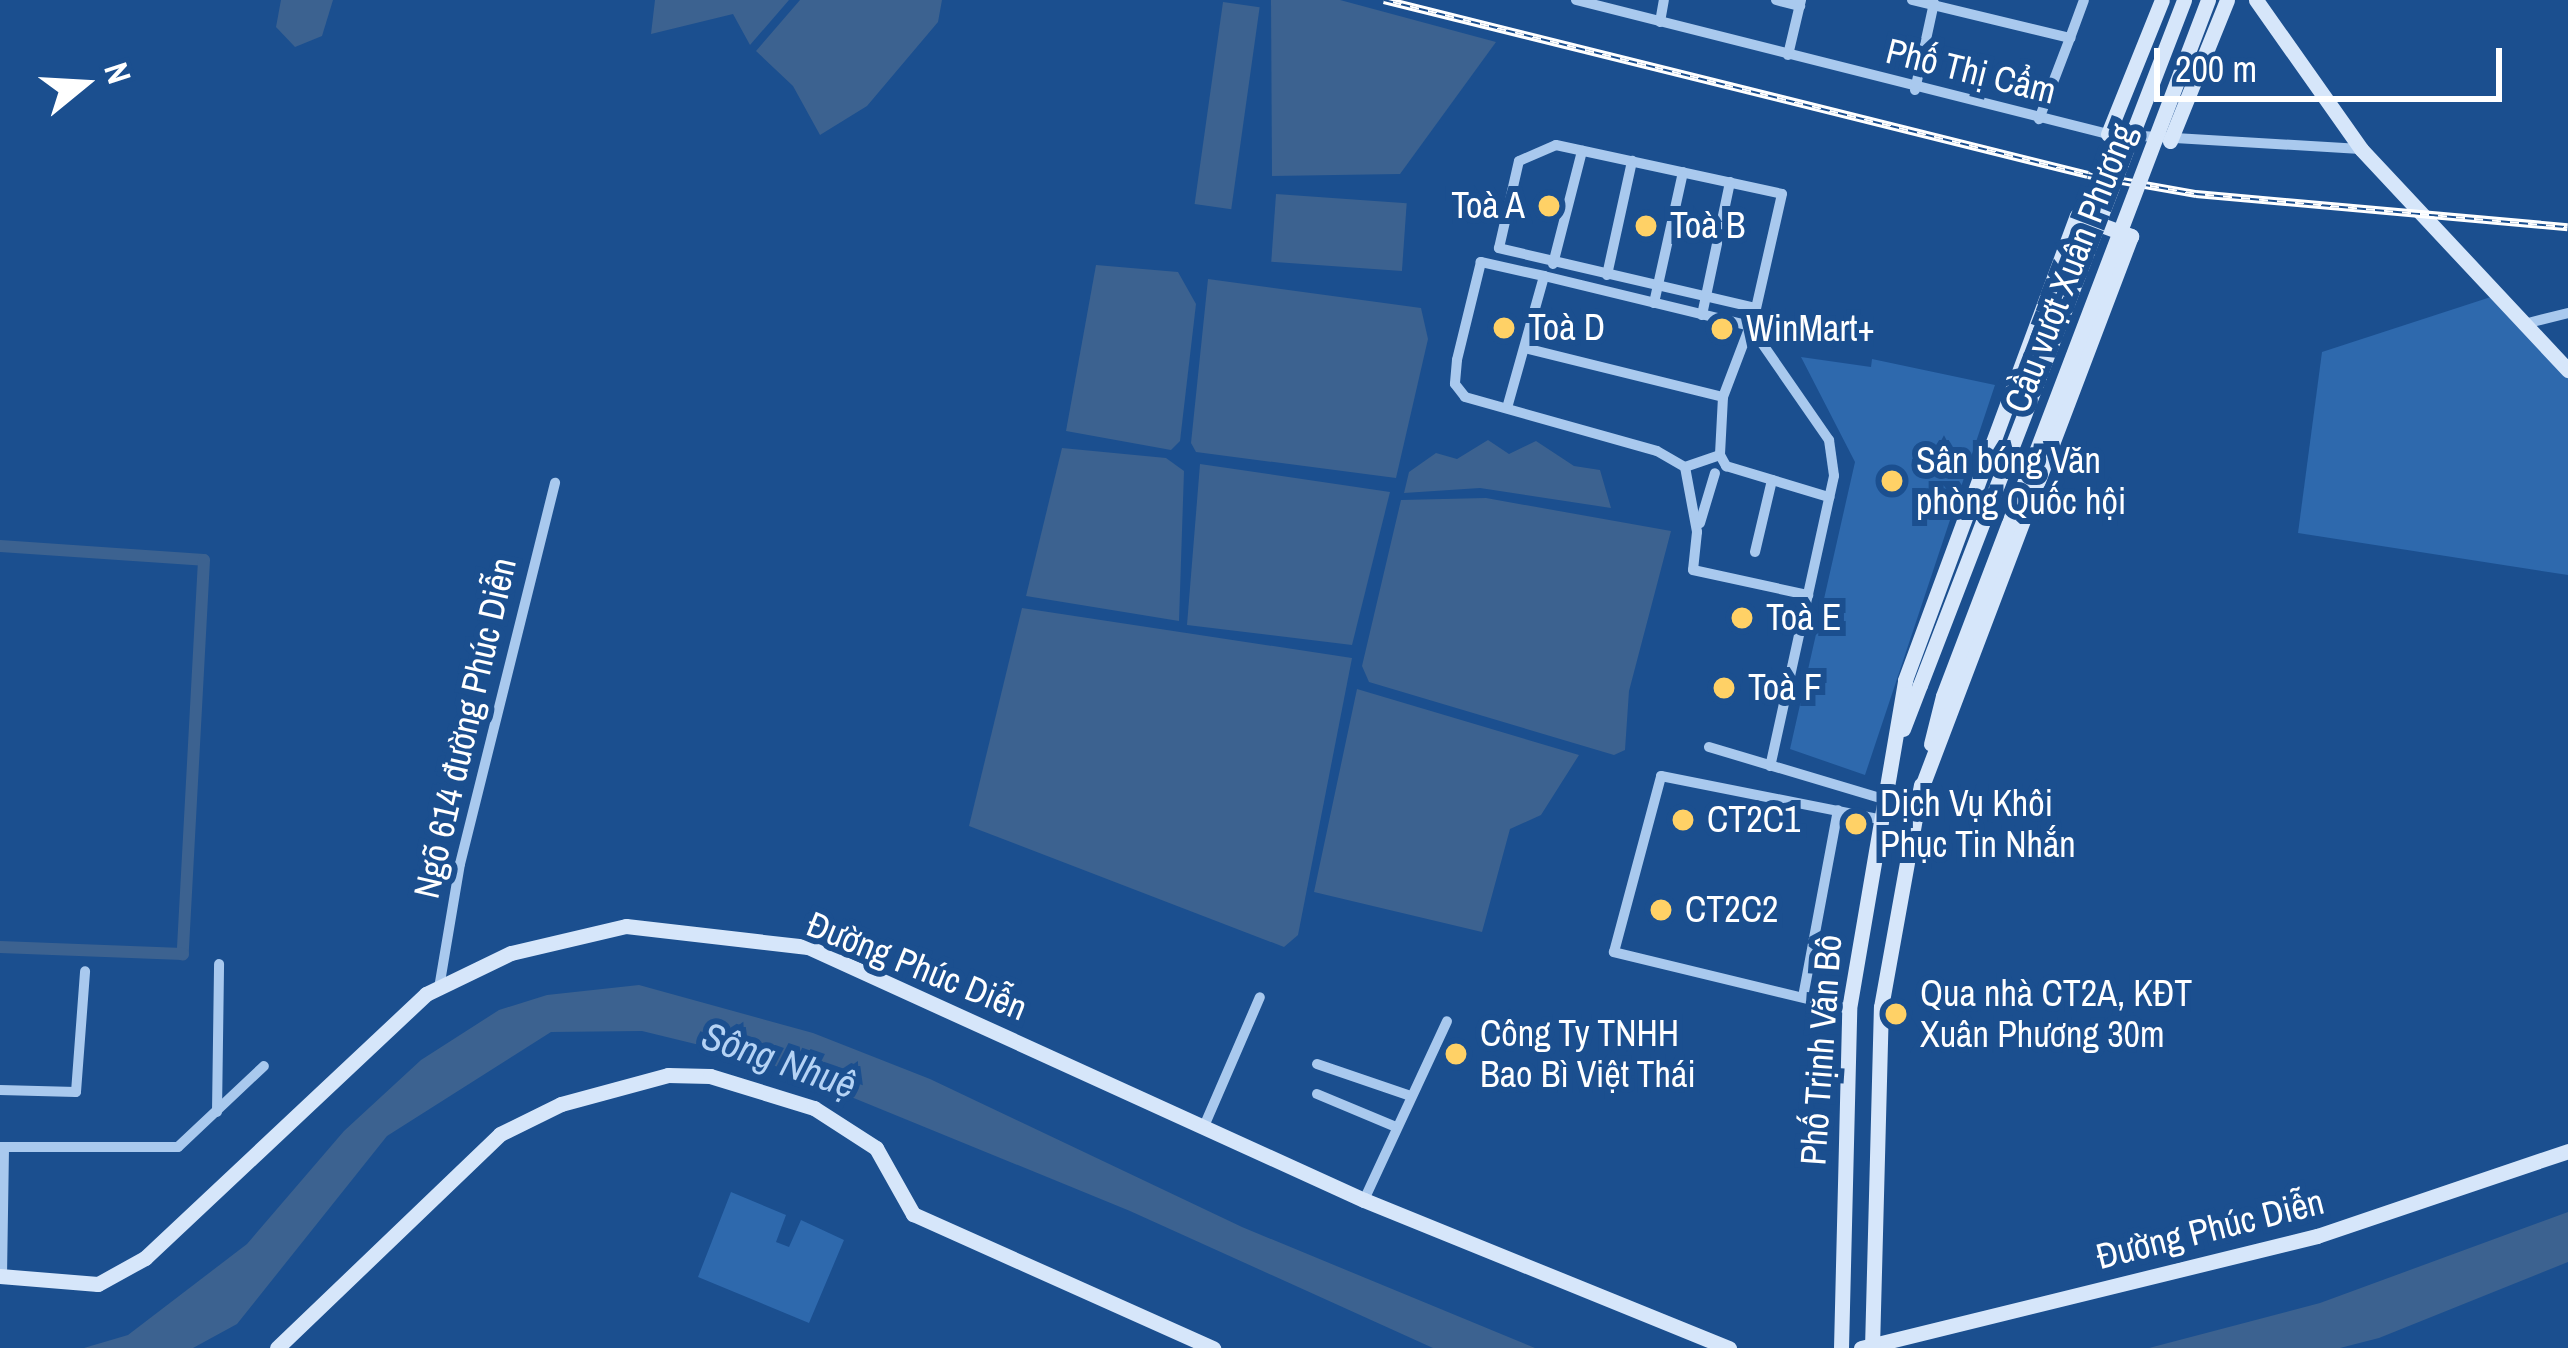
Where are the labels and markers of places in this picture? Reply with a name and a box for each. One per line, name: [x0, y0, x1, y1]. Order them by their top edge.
place label: Toà A: [1450, 184, 1525, 228]
marker: Toà A: [1536, 193, 1562, 219]
place label: Toà B: [1670, 204, 1745, 248]
marker: Toà B: [1633, 213, 1659, 239]
place label: Toà D: [1528, 306, 1605, 350]
place label: WinMart+: [1746, 307, 1875, 351]
marker: Toà D: [1491, 315, 1517, 341]
marker: WinMart+: [1709, 316, 1735, 342]
place label: Sân bóng Văn phòng Quốc hội: [1916, 438, 2126, 523]
marker: Sân bóng Văn phòng Quốc hội: [1879, 468, 1905, 494]
place label: Toà E: [1766, 596, 1841, 640]
marker: Toà E: [1729, 605, 1755, 631]
place label: Toà F: [1748, 666, 1822, 710]
marker: Toà F: [1711, 675, 1737, 701]
place label: Dịch Vụ Khôi Phục Tin Nhắn: [1880, 781, 2076, 866]
place label: CT2C1: [1707, 798, 1800, 842]
marker: CT2C1: [1670, 807, 1696, 833]
marker: Dịch Vụ Khôi Phục Tin Nhắn: [1843, 811, 1869, 837]
place label: CT2C2: [1685, 888, 1778, 932]
marker: CT2C2: [1648, 897, 1674, 923]
place label: Qua nhà CT2A, KĐT Xuân Phương 30m: [1920, 971, 2192, 1056]
marker: Qua nhà CT2A, KĐT Xuân Phương 30m: [1883, 1001, 1909, 1027]
place label: Công Ty TNHH Bao Bì Việt Thái: [1480, 1011, 1696, 1096]
marker: Công Ty TNHH Bao Bì Việt Thái: [1443, 1041, 1469, 1067]

